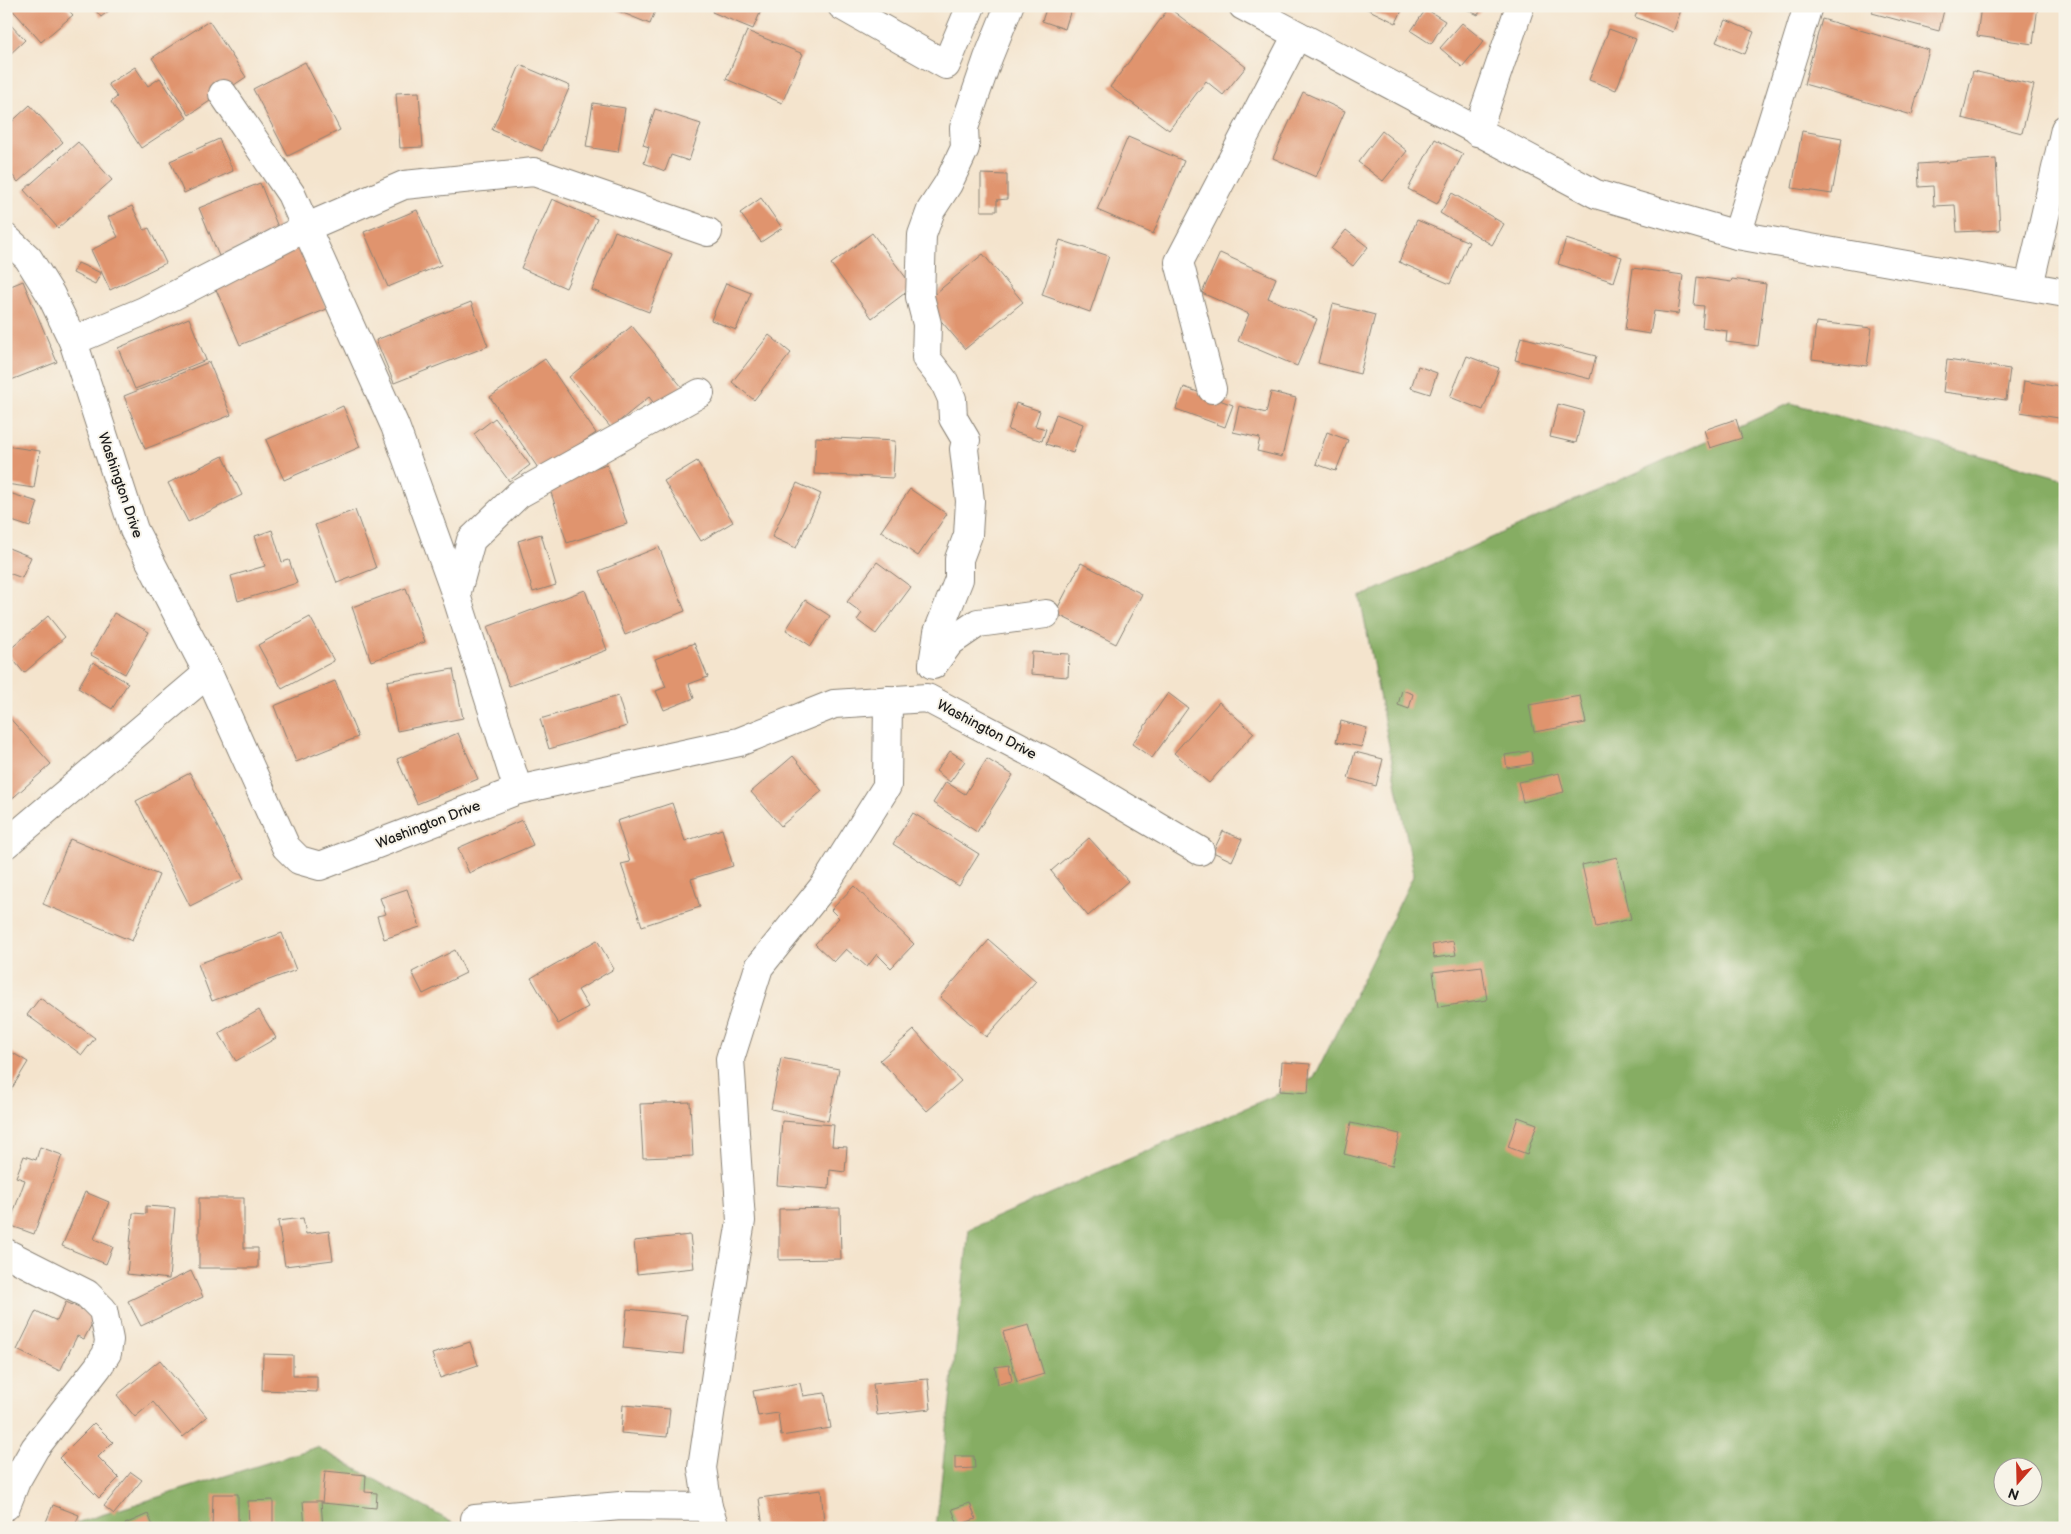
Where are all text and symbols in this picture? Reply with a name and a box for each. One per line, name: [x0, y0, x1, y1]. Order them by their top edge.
street label: Washington Drive: [95, 430, 147, 540]
street label: Washington Drive: [934, 696, 1039, 763]
street label: Washington Drive: [374, 797, 483, 852]
north arrow: [1994, 1456, 2044, 1506]
text: N: [2006, 1484, 2022, 1504]

